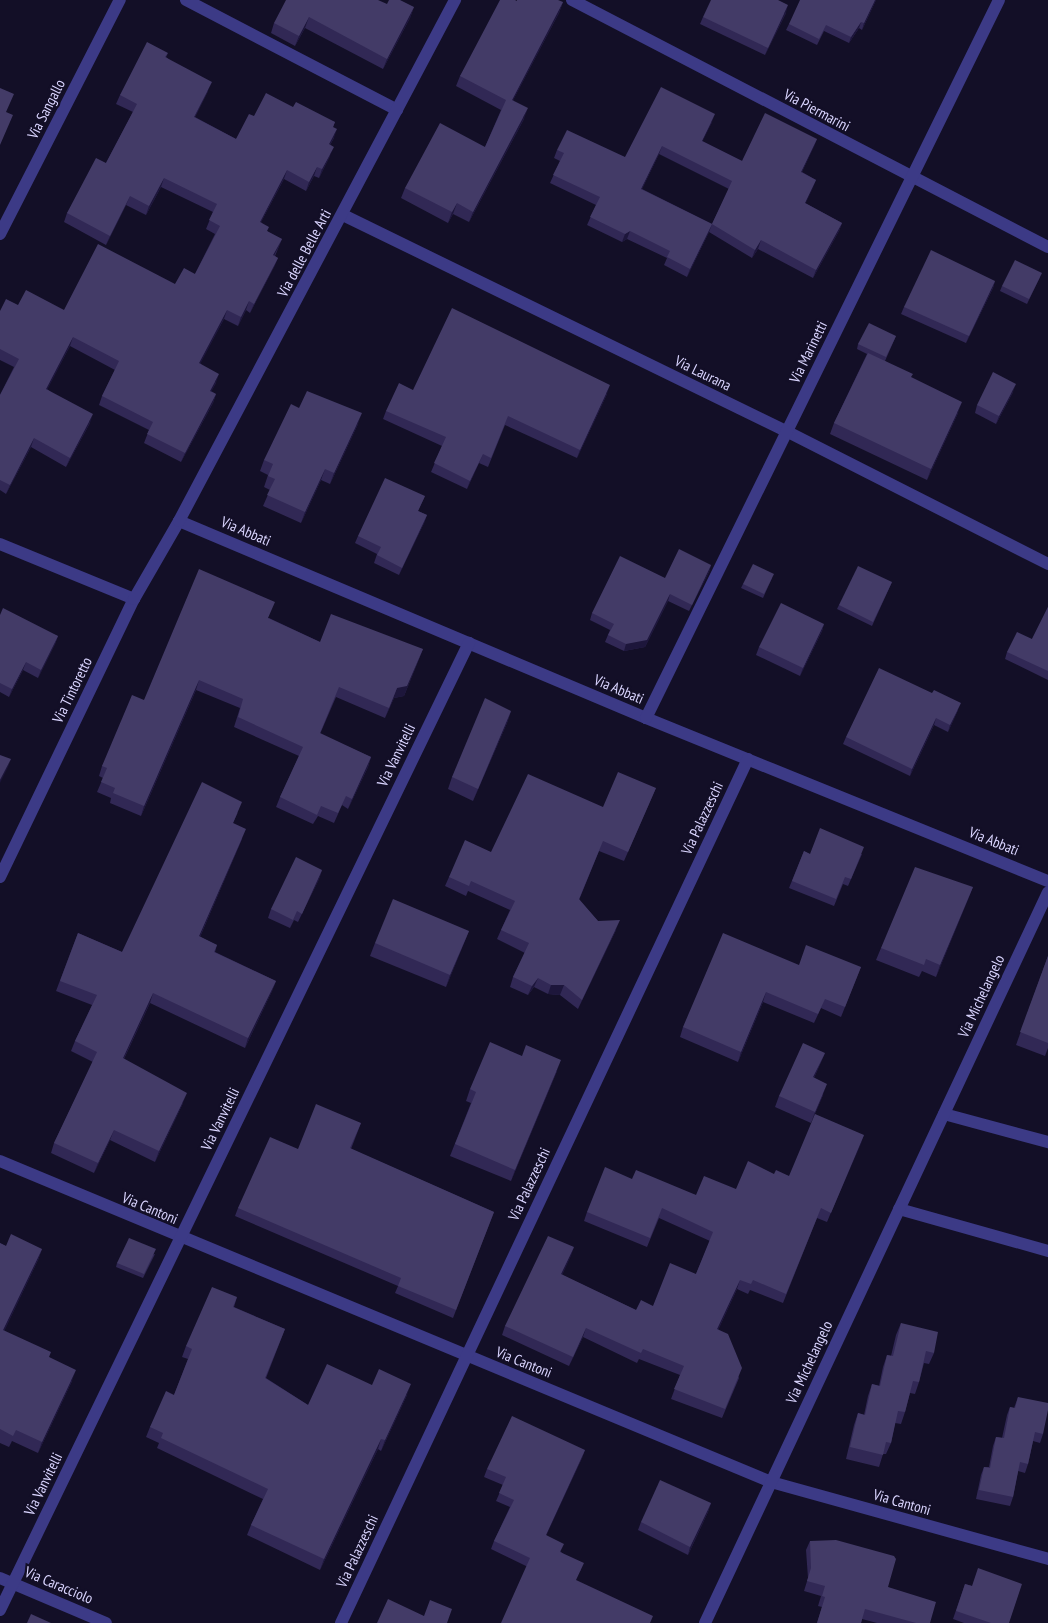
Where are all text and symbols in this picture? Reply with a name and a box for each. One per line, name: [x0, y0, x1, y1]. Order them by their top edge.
street label: Via Sangallo: [23, 76, 69, 142]
street label: Via Piermarini: [781, 85, 853, 135]
street label: Via delle Belle Arti: [273, 206, 335, 300]
street label: Via Marinetti: [785, 318, 831, 386]
street label: Via Laurana: [672, 352, 734, 394]
street label: Via Abbati: [218, 512, 274, 550]
street label: Via Tintoretto: [48, 654, 96, 726]
street label: Via Abbati: [591, 670, 647, 708]
street label: Via Vanvitelli: [373, 721, 419, 789]
street label: Via Palazzeschi: [677, 779, 727, 857]
street label: Via Abbati: [966, 823, 1022, 859]
street label: Via Michelangelo: [954, 952, 1008, 1040]
street label: Via Vanvitelli: [197, 1085, 243, 1153]
street label: Via Palazzeschi: [504, 1145, 554, 1223]
street label: Via Cantoni: [119, 1188, 181, 1228]
street label: Via Michelangelo: [782, 1318, 836, 1406]
street label: Via Cantoni: [493, 1343, 555, 1381]
street label: Via Vanvitelli: [20, 1450, 66, 1518]
street label: Via Cantoni: [871, 1485, 933, 1519]
street label: Via Palazzeschi: [332, 1512, 382, 1590]
street label: Via Caracciolo: [22, 1563, 96, 1607]

